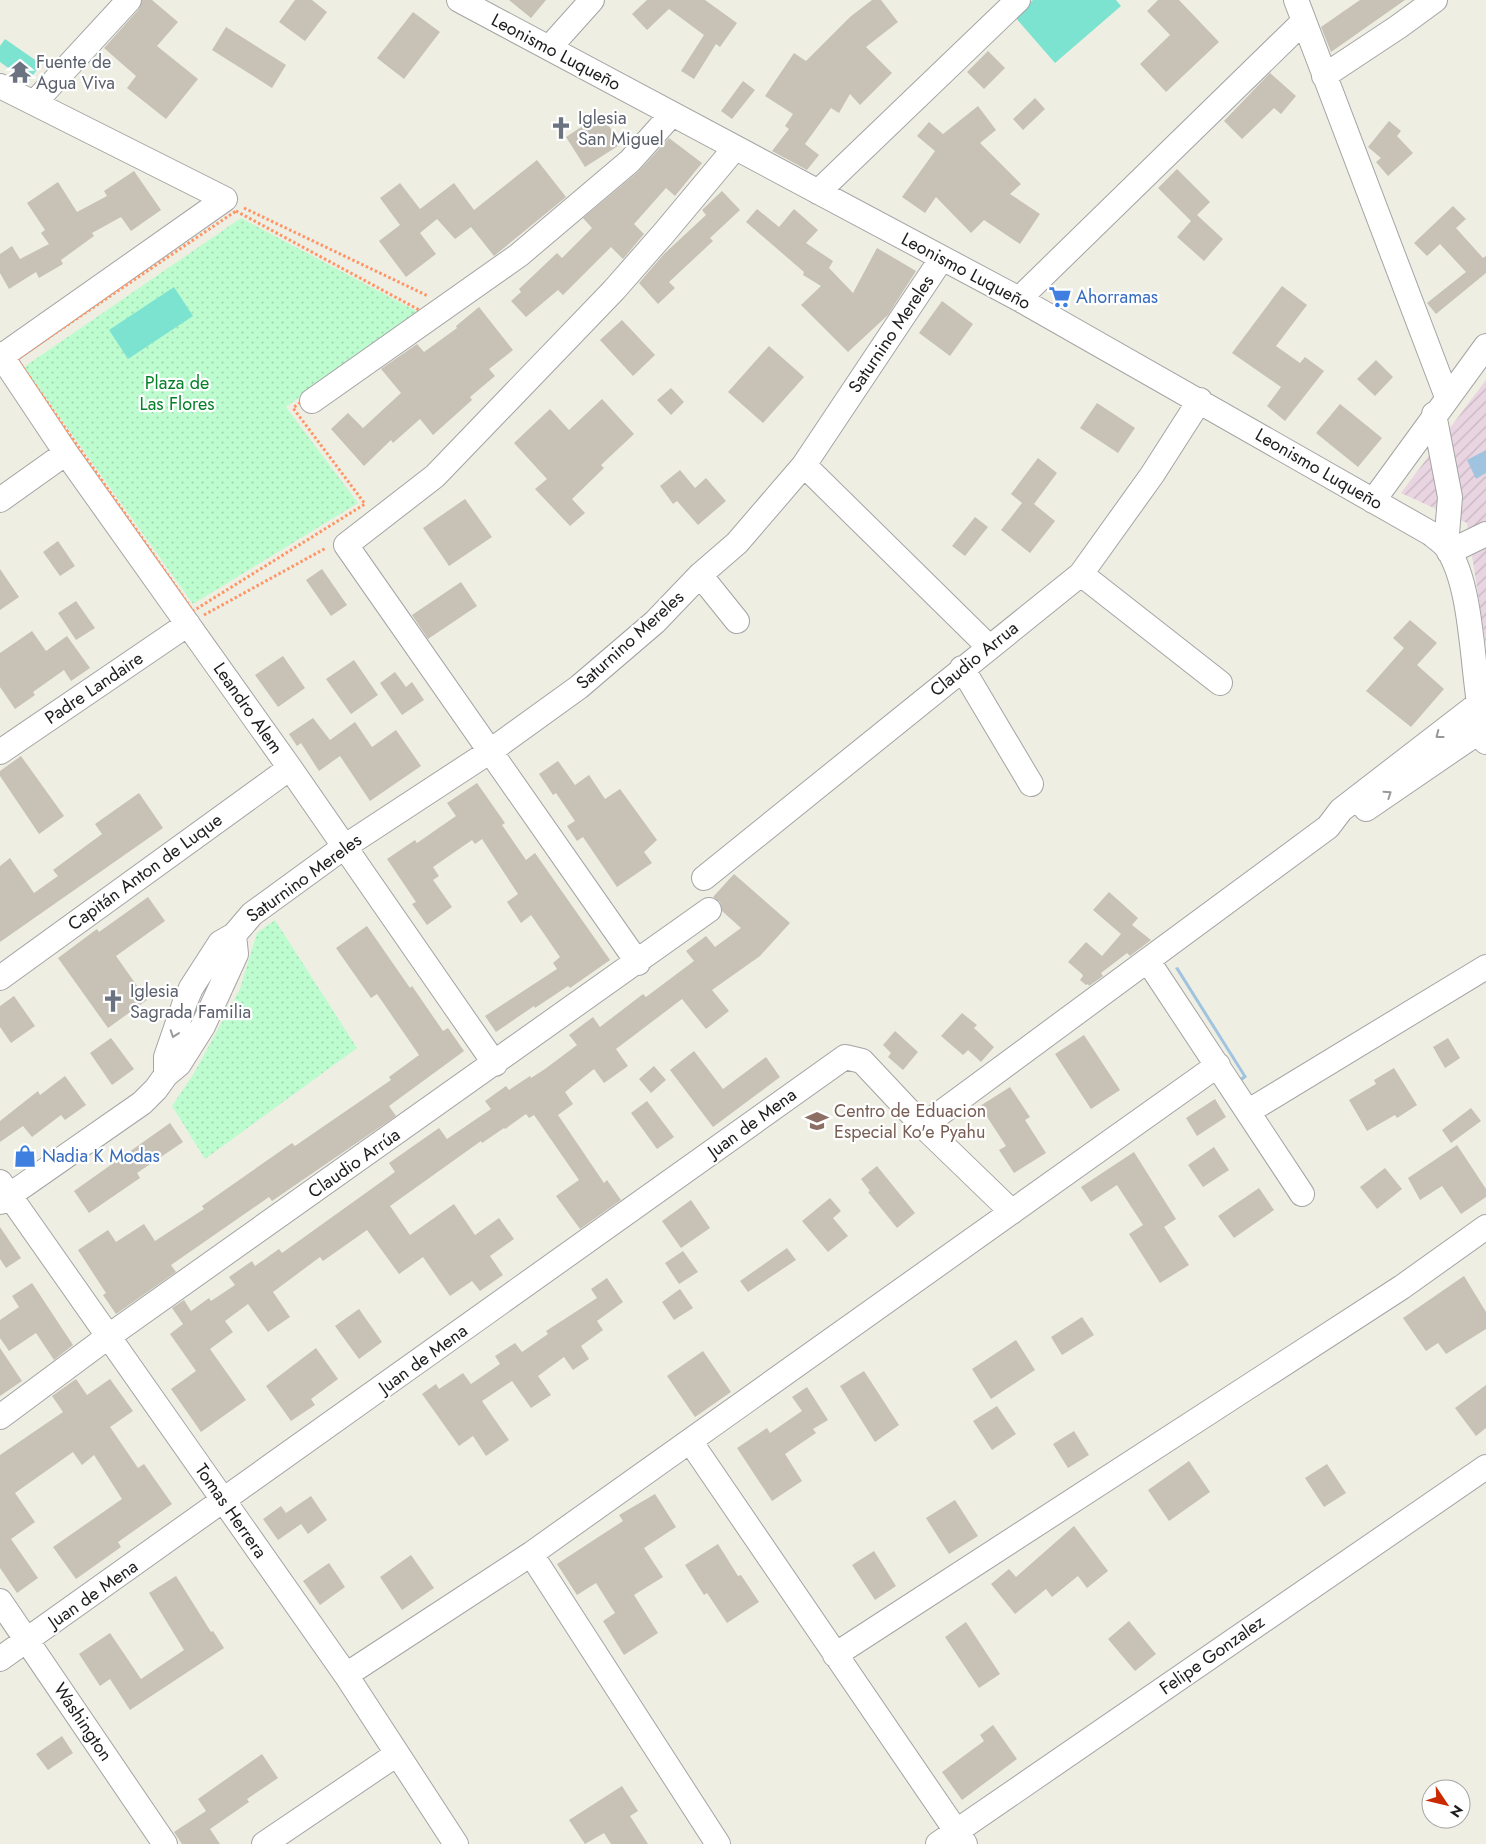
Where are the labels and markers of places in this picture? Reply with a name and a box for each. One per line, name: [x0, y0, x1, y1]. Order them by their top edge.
place label: Fuente de Agua Viva: [36, 49, 115, 96]
temple icon: Fuente de Agua Viva: [7, 59, 33, 85]
place label: Iglesia San Miguel: [578, 105, 664, 152]
church icon: Iglesia San Miguel: [548, 115, 574, 141]
supermarket icon: Ahorramas: [1047, 284, 1073, 310]
place label: Ahorramas: [1076, 284, 1158, 310]
place label: Iglesia Sagrada Familia: [130, 978, 251, 1025]
church icon: Iglesia Sagrada Familia: [100, 988, 126, 1014]
place label: Centro de Eduacion Especial Ko'e Pyahu: [834, 1098, 986, 1145]
school or university icon: Centro de Eduacion Especial Ko'e Pyahu: [804, 1108, 830, 1134]
shop icon: Nadia K Modas: [12, 1143, 38, 1169]
place label: Nadia K Modas: [42, 1143, 160, 1169]

